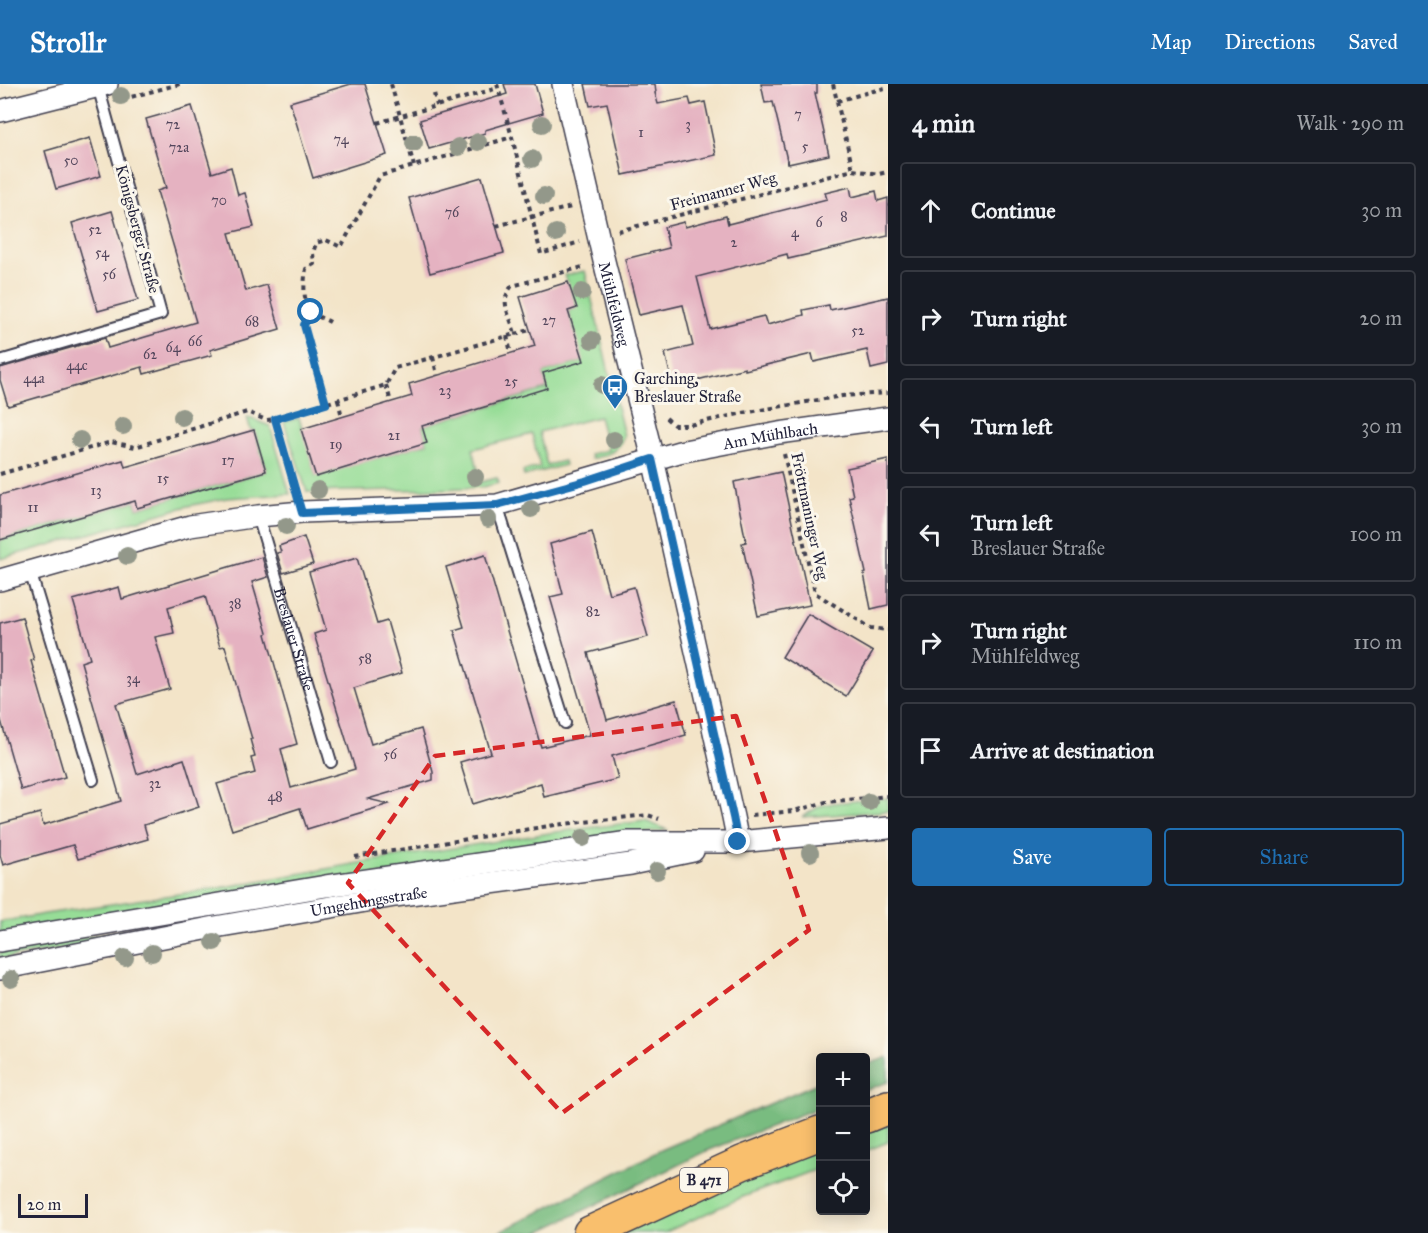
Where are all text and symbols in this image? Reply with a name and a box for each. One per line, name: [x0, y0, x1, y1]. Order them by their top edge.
text: Strollr: [30, 25, 106, 60]
text: Map: [1151, 29, 1192, 55]
text: Directions: [1225, 29, 1315, 55]
text: Saved: [1348, 29, 1398, 55]
house number: 7: [794, 106, 802, 123]
text: 4 min: [912, 107, 975, 139]
text: Walk · 290 m: [1296, 111, 1404, 135]
house number: 72: [166, 116, 180, 133]
house number: 3: [685, 116, 691, 133]
house number: 1: [638, 124, 644, 141]
house number: 74: [334, 131, 350, 148]
house number: 5: [802, 138, 809, 155]
house number: 72a: [169, 139, 189, 156]
house number: 50: [64, 152, 78, 169]
street label: Königsberger Straße: [111, 163, 164, 296]
street label: Freimanner Weg: [668, 168, 779, 215]
house number: 70: [211, 192, 227, 209]
icon: ahead: [914, 194, 947, 227]
text: Continue: [971, 197, 1056, 224]
text: 30 m: [1361, 198, 1402, 222]
house number: 76: [445, 204, 460, 221]
house number: 8: [840, 208, 848, 225]
house number: 6: [815, 214, 823, 231]
house number: 52: [88, 221, 102, 238]
house number: 4: [791, 224, 800, 241]
house number: 2: [731, 234, 738, 251]
house number: 54: [95, 244, 110, 261]
street label: Mühlfeldweg: [595, 260, 634, 349]
house number: 56: [102, 266, 117, 283]
route start: [297, 298, 323, 324]
icon: right: [914, 302, 947, 335]
text: Turn right: [971, 305, 1067, 332]
text: 20 m: [1359, 306, 1402, 330]
house number: 27: [542, 312, 556, 329]
house number: 68: [245, 313, 259, 330]
house number: 52: [851, 322, 865, 339]
house number: 66: [188, 333, 203, 350]
house number: 64: [166, 339, 182, 356]
house number: 62: [143, 346, 157, 363]
house number: 44c: [66, 357, 88, 374]
place label: Garching, Breslauer Straße: [634, 369, 742, 406]
house number: 44a: [23, 370, 45, 387]
bus stop icon: Garching, Breslauer Straße: [600, 372, 630, 410]
house number: 25: [504, 373, 518, 390]
house number: 23: [439, 382, 451, 399]
icon: left: [914, 410, 947, 443]
text: Turn left: [971, 413, 1053, 440]
text: 30 m: [1361, 414, 1402, 438]
street label: Am Mühlbach: [720, 418, 819, 453]
house number: 21: [388, 427, 401, 444]
house number: 19: [330, 436, 342, 453]
street label: Fröttmaninger Weg: [786, 451, 833, 582]
house number: 17: [221, 452, 235, 469]
house number: 15: [157, 470, 169, 487]
house number: 13: [90, 482, 102, 499]
house number: 11: [27, 499, 39, 516]
text: Turn left: [971, 509, 1053, 536]
icon: left: [914, 518, 947, 551]
text: 100 m: [1350, 522, 1402, 546]
text: Breslauer Straße: [971, 536, 1105, 560]
street label: Breslauer Straße: [270, 585, 319, 693]
house number: 38: [228, 595, 242, 612]
house number: 82: [586, 603, 600, 620]
text: Turn right: [971, 617, 1067, 644]
icon: right: [914, 626, 947, 659]
text: 110 m: [1354, 630, 1402, 654]
text: Mühlfeldweg: [971, 644, 1079, 668]
house number: 58: [358, 650, 372, 667]
house number: 34: [126, 670, 141, 687]
icon: arrive: [914, 734, 947, 767]
text: Arrive at destination: [971, 737, 1154, 764]
house number: 56: [383, 746, 398, 763]
house number: 32: [149, 775, 161, 792]
house number: 48: [267, 788, 283, 805]
route end: [724, 828, 750, 854]
button: Save: [912, 828, 1152, 886]
button: Share: [1164, 828, 1404, 886]
street label: Umgehungsstraße: [309, 882, 429, 920]
map controls: [816, 1053, 870, 1215]
button: +: [816, 1053, 870, 1107]
button: −: [816, 1107, 870, 1161]
button: locate: [816, 1161, 870, 1215]
road number: B 471: [680, 1168, 728, 1192]
scale bar: [18, 1191, 88, 1218]
text: 20 m: [27, 1195, 61, 1214]

